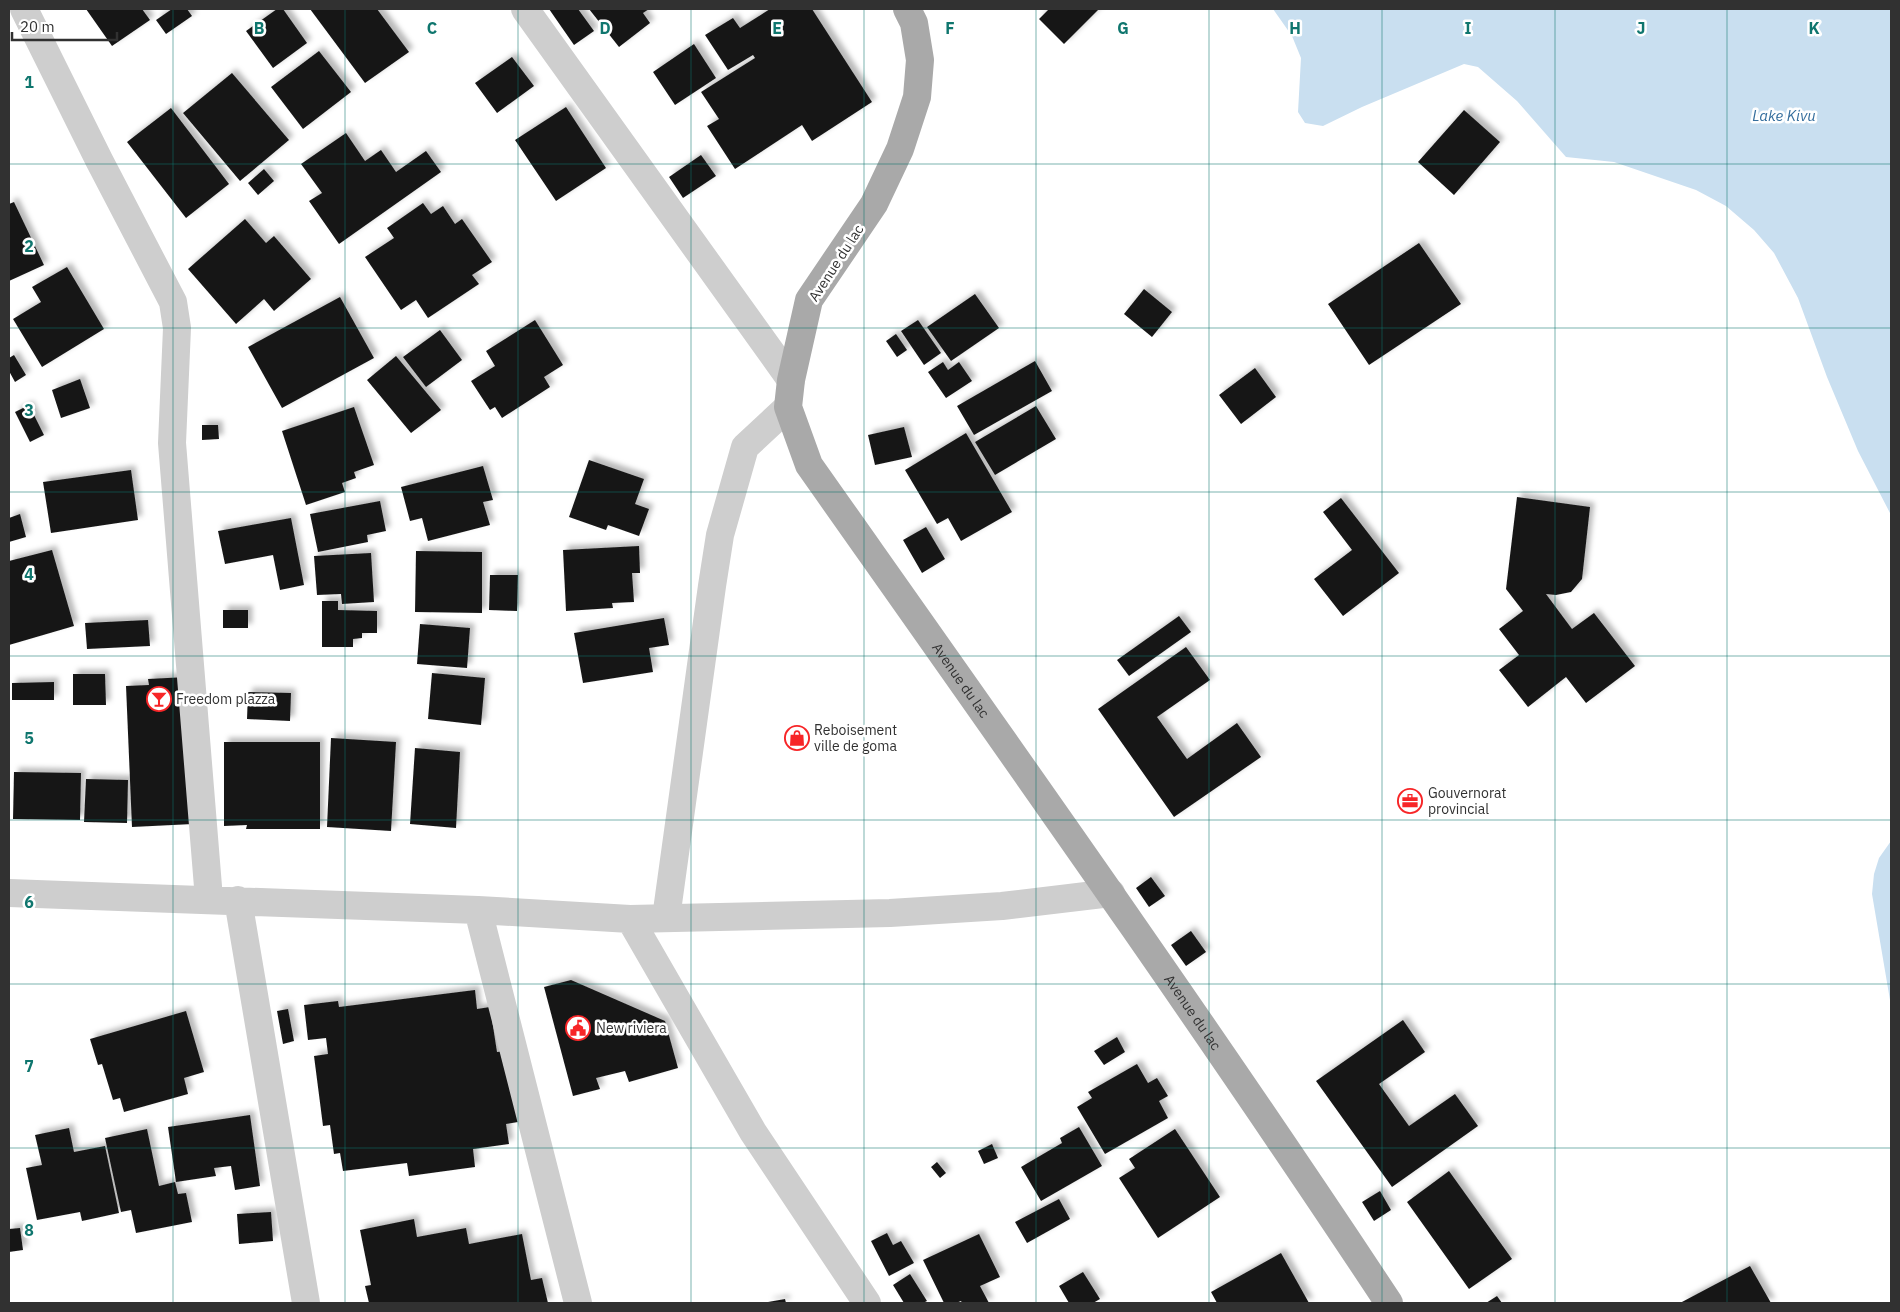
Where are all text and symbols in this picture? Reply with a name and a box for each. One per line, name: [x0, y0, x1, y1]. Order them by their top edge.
scale bar: [12, 10, 118, 42]
text: 20 m: [20, 17, 55, 36]
text: B: [254, 18, 265, 38]
text: C: [427, 18, 437, 38]
text: D: [599, 18, 611, 38]
text: E: [772, 18, 782, 38]
text: F: [945, 18, 955, 38]
text: G: [1117, 18, 1129, 38]
text: H: [1289, 18, 1301, 38]
text: I: [1465, 18, 1472, 38]
text: J: [1637, 18, 1645, 38]
text: K: [1808, 18, 1820, 38]
text: 1: [24, 72, 34, 92]
water label: Lake Kivu: [1752, 106, 1816, 125]
street label: Avenue du lac: [805, 221, 867, 305]
text: 2: [24, 236, 34, 256]
text: 3: [24, 400, 34, 420]
text: 4: [24, 564, 34, 584]
street label: Avenue du lac: [928, 639, 993, 721]
bar icon: Freedom plazza: [146, 686, 172, 712]
place label: Freedom plazza: [176, 690, 276, 708]
place label: Reboisement ville de goma: [814, 721, 897, 755]
shop icon: Reboisement ville de goma: [784, 725, 810, 751]
text: 5: [24, 728, 34, 748]
place label: Gouvernorat provincial: [1428, 784, 1506, 818]
office icon: Gouvernorat provincial: [1397, 788, 1423, 814]
text: 6: [24, 892, 34, 912]
street label: Avenue du lac: [1160, 971, 1225, 1054]
public building icon: New riviera: [565, 1015, 591, 1041]
place label: New riviera: [596, 1019, 667, 1037]
text: 7: [24, 1056, 34, 1076]
text: 8: [24, 1220, 34, 1240]

